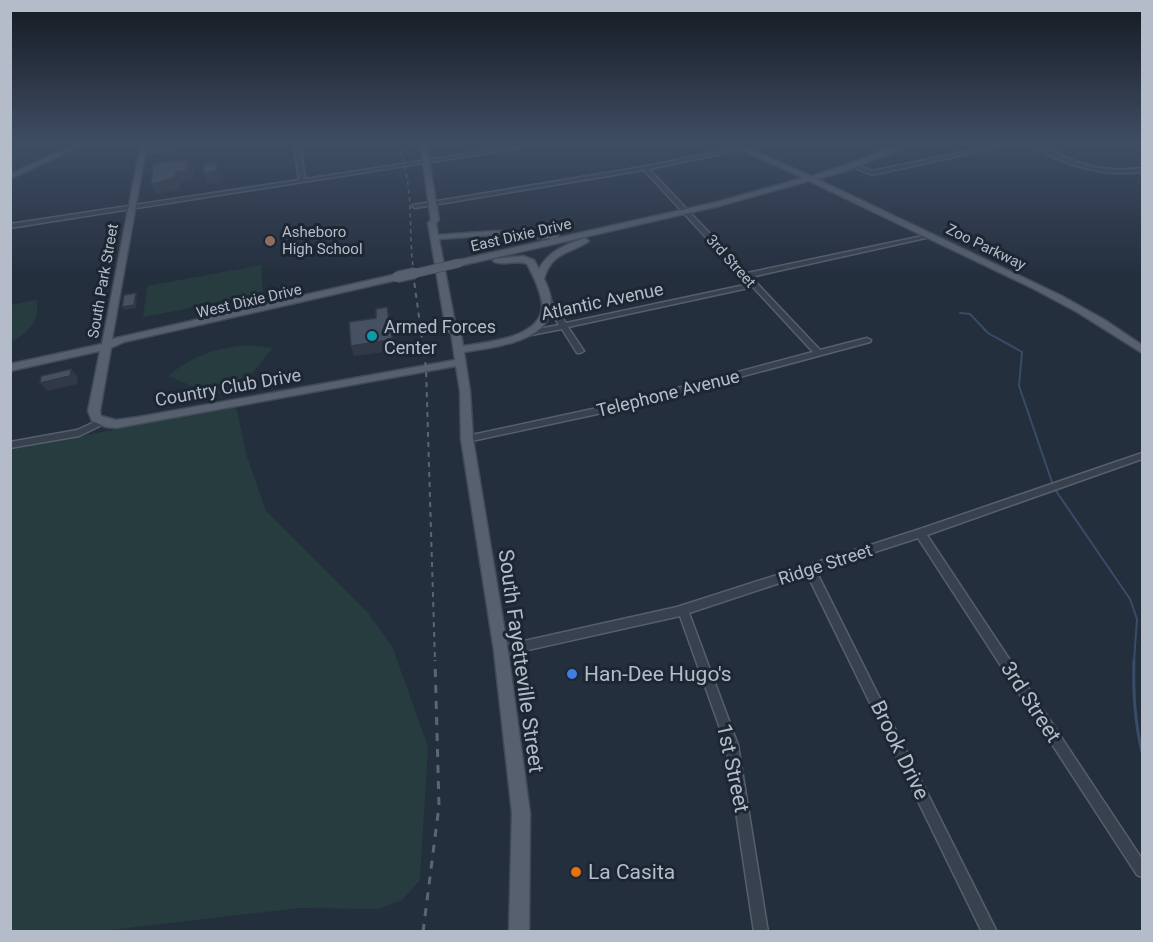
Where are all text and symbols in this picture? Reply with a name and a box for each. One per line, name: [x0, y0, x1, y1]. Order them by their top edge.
street label: East Dixie Drive: [469, 215, 573, 255]
street label: Zoo Parkway: [943, 220, 1029, 274]
street label: South Park Street: [84, 222, 122, 340]
place label: Asheboro High School: [282, 223, 363, 258]
street label: 3rd Street: [703, 231, 760, 291]
marker: Asheboro High School: [263, 234, 277, 248]
street label: Atlantic Avenue: [539, 278, 665, 324]
street label: West Dixie Drive: [195, 280, 303, 322]
place label: Armed Forces Center: [384, 316, 496, 358]
marker: Armed Forces Center: [365, 329, 379, 343]
street label: Country Club Drive: [153, 364, 303, 410]
street label: Telephone Avenue: [594, 365, 742, 421]
street label: Ridge Street: [776, 539, 875, 589]
street label: South Fayetteville Street: [493, 548, 549, 774]
street label: 3rd Street: [996, 657, 1066, 747]
place label: Han-Dee Hugo's: [584, 662, 732, 686]
marker: Han-Dee Hugo's: [565, 667, 579, 681]
street label: Brook Drive: [866, 697, 934, 803]
street label: 1st Street: [712, 721, 754, 815]
place label: La Casita: [588, 860, 675, 884]
marker: La Casita: [569, 865, 583, 879]

